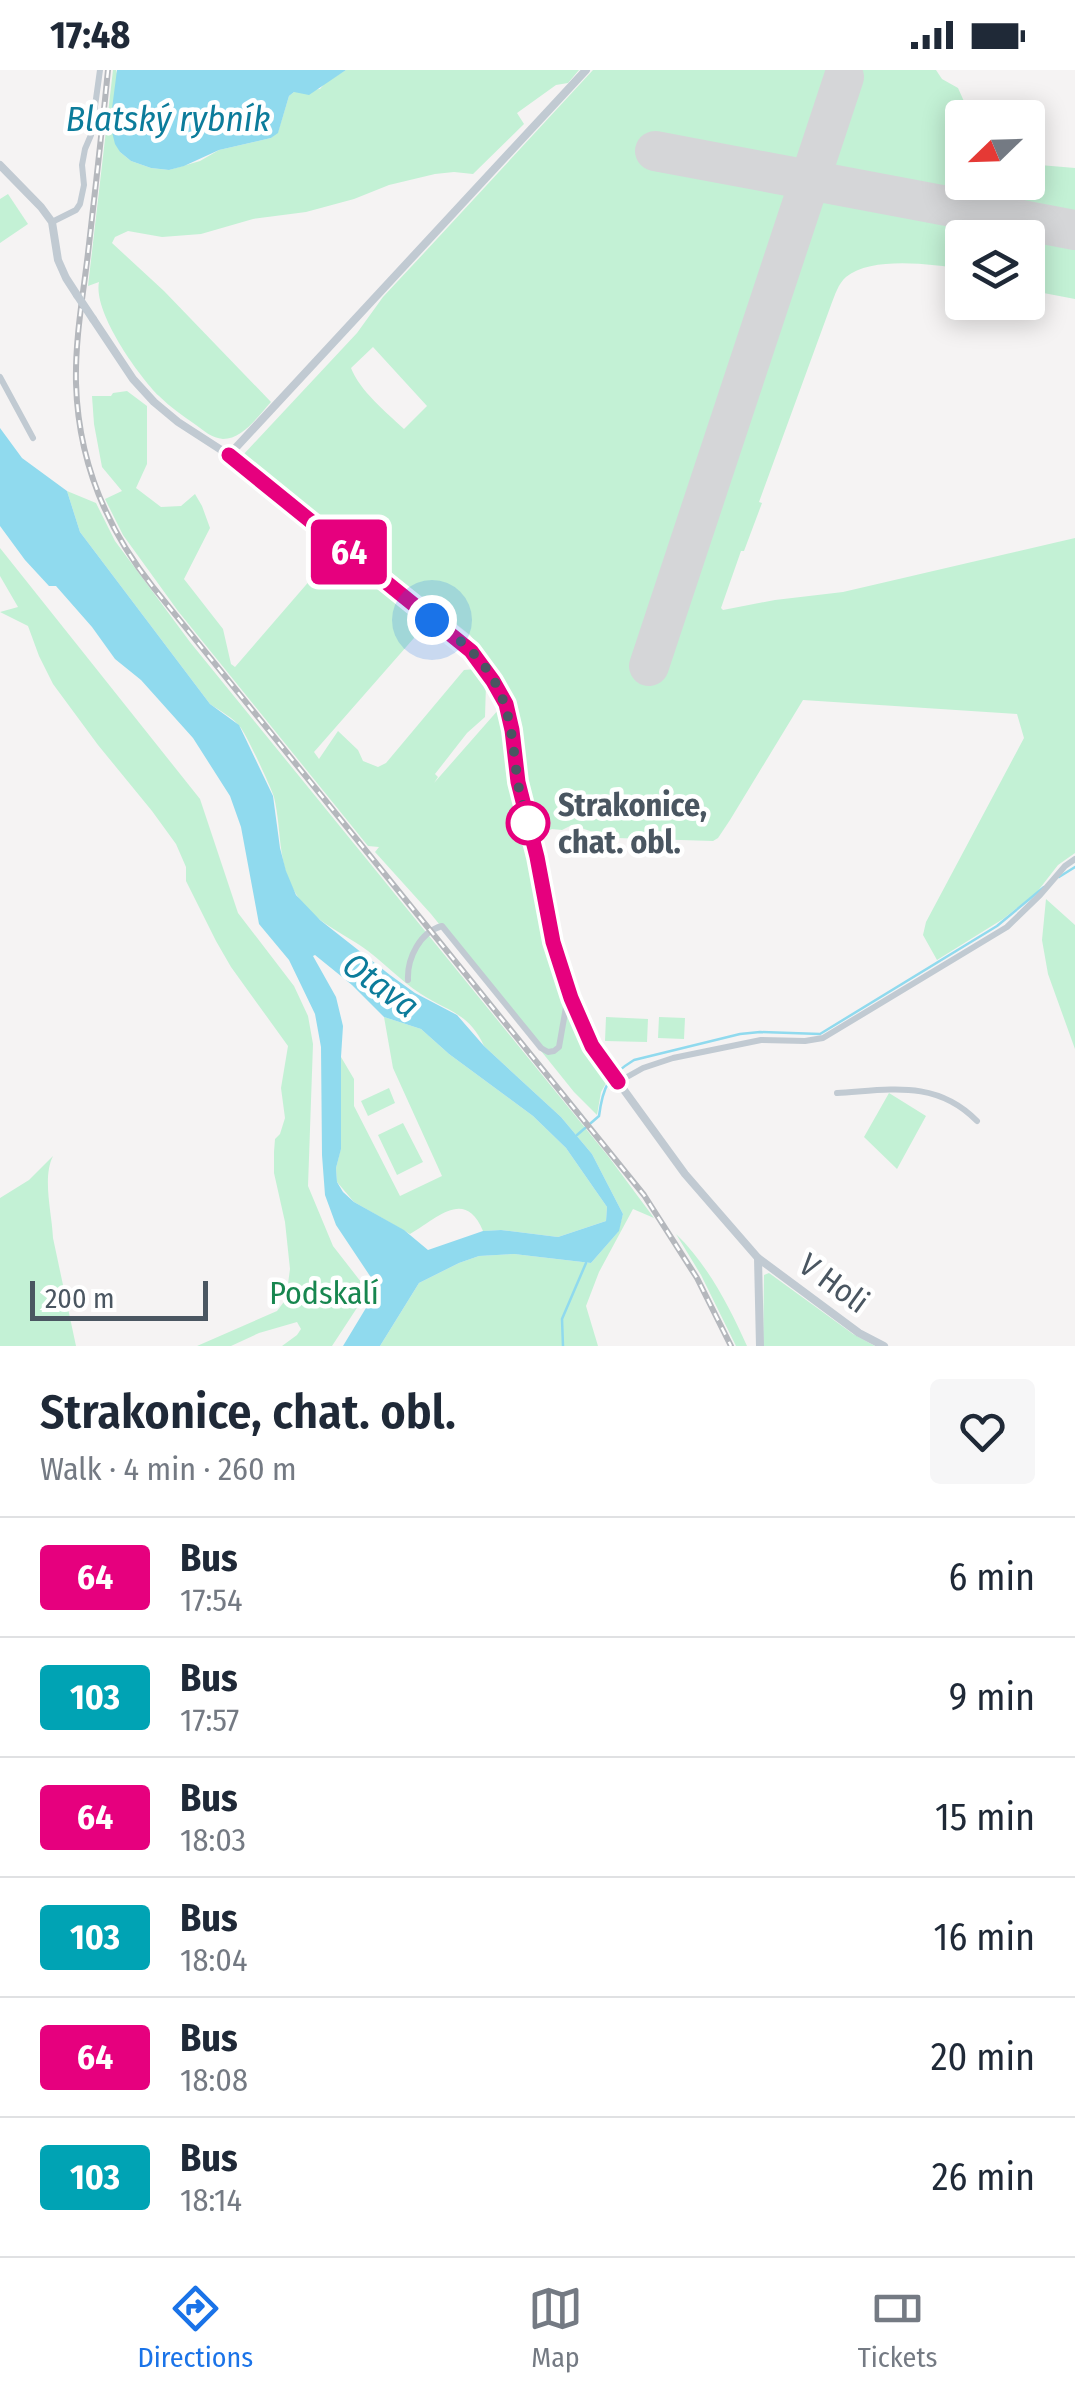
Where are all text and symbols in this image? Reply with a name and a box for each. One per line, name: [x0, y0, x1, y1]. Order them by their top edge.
text: 17:48: [50, 12, 130, 58]
water label: Blatský rybník: [66, 98, 270, 140]
north arrow: [945, 100, 1045, 200]
map controls: [945, 100, 1045, 320]
button: layers: [945, 220, 1045, 320]
line badge: 64: [304, 520, 394, 584]
text: 64: [331, 531, 367, 573]
your location: [407, 595, 457, 645]
place label: Strakonice, chat. obl.: [558, 786, 707, 861]
marker: Strakonice, chat. obl.: [507, 802, 549, 844]
water label: Otava: [335, 943, 427, 1027]
street label: V Holi: [792, 1245, 876, 1321]
park label: Podskalí: [269, 1274, 379, 1312]
scale bar: [30, 1276, 208, 1320]
text: 200 m: [45, 1282, 115, 1315]
button: heart: [930, 1379, 1035, 1484]
text: Strakonice, chat. obl.: [40, 1383, 456, 1441]
text: Walk · 4 min · 260 m: [40, 1450, 297, 1488]
text: Bus: [180, 1535, 238, 1581]
text: 6 min: [948, 1554, 1035, 1600]
text: 64: [77, 1556, 113, 1598]
text: 17:54: [180, 1581, 243, 1619]
text: Bus: [180, 1655, 238, 1701]
text: 9 min: [949, 1674, 1035, 1720]
text: 103: [70, 1676, 120, 1718]
text: 17:57: [180, 1701, 239, 1739]
text: Bus: [180, 1775, 238, 1821]
text: 15 min: [935, 1794, 1035, 1840]
text: 64: [77, 1796, 113, 1838]
text: 18:03: [180, 1821, 246, 1859]
text: Bus: [180, 1895, 238, 1941]
text: 16 min: [934, 1914, 1035, 1960]
text: 103: [70, 1916, 120, 1958]
text: 18:04: [180, 1941, 247, 1979]
text: Bus: [180, 2015, 238, 2061]
text: 20 min: [931, 2034, 1035, 2080]
text: 64: [77, 2036, 113, 2078]
text: 18:08: [180, 2061, 248, 2099]
text: Bus: [180, 2135, 238, 2181]
text: 26 min: [932, 2154, 1035, 2200]
text: 103: [70, 2156, 120, 2198]
text: 18:14: [180, 2181, 242, 2219]
tab: Directions: [137, 2281, 253, 2374]
tab: Map: [528, 2281, 583, 2374]
tab: Tickets: [858, 2281, 938, 2374]

